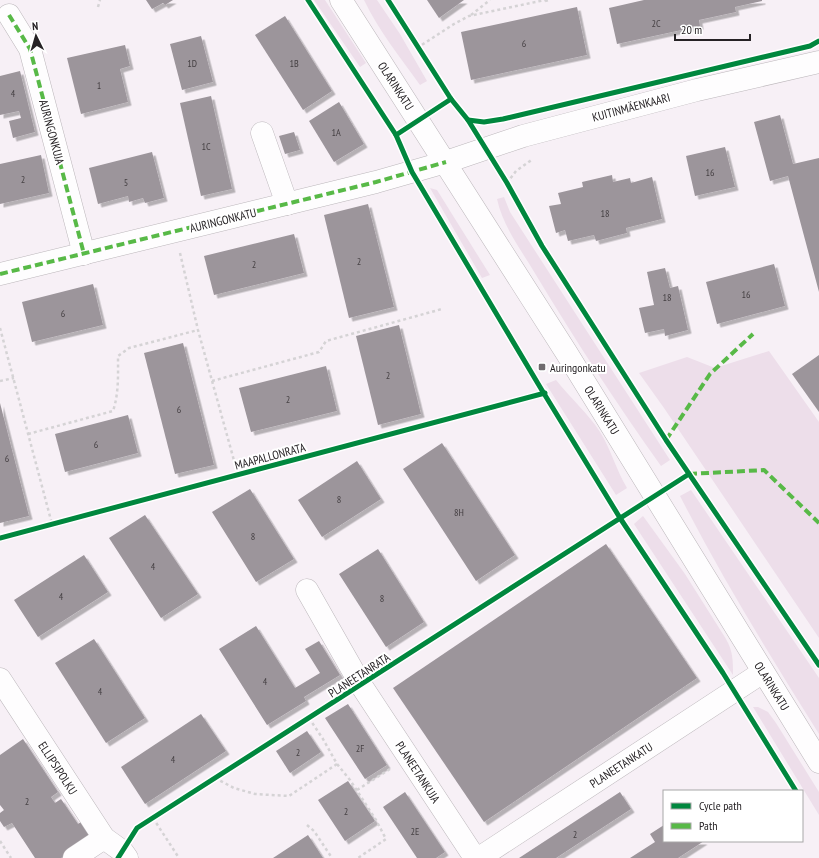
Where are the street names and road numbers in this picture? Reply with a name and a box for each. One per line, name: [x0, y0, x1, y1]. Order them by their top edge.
street label: OLARINKATU: [375, 59, 417, 113]
street label: KUITINMÄENKAARI: [590, 89, 672, 125]
street label: AURINGONKUJA: [36, 98, 68, 166]
street label: AURINGONKATU: [188, 204, 258, 236]
street label: OLARINKATU: [581, 383, 623, 437]
street label: MAAPALLONRATA: [233, 439, 307, 473]
street label: PLANEETANRATA: [325, 649, 393, 701]
street label: OLARINKATU: [751, 659, 793, 713]
street label: PLANEETANKUJA: [393, 738, 444, 806]
street label: ELLIPSIPOLKU: [35, 739, 81, 797]
street label: PLANEETANKATU: [587, 739, 655, 791]

